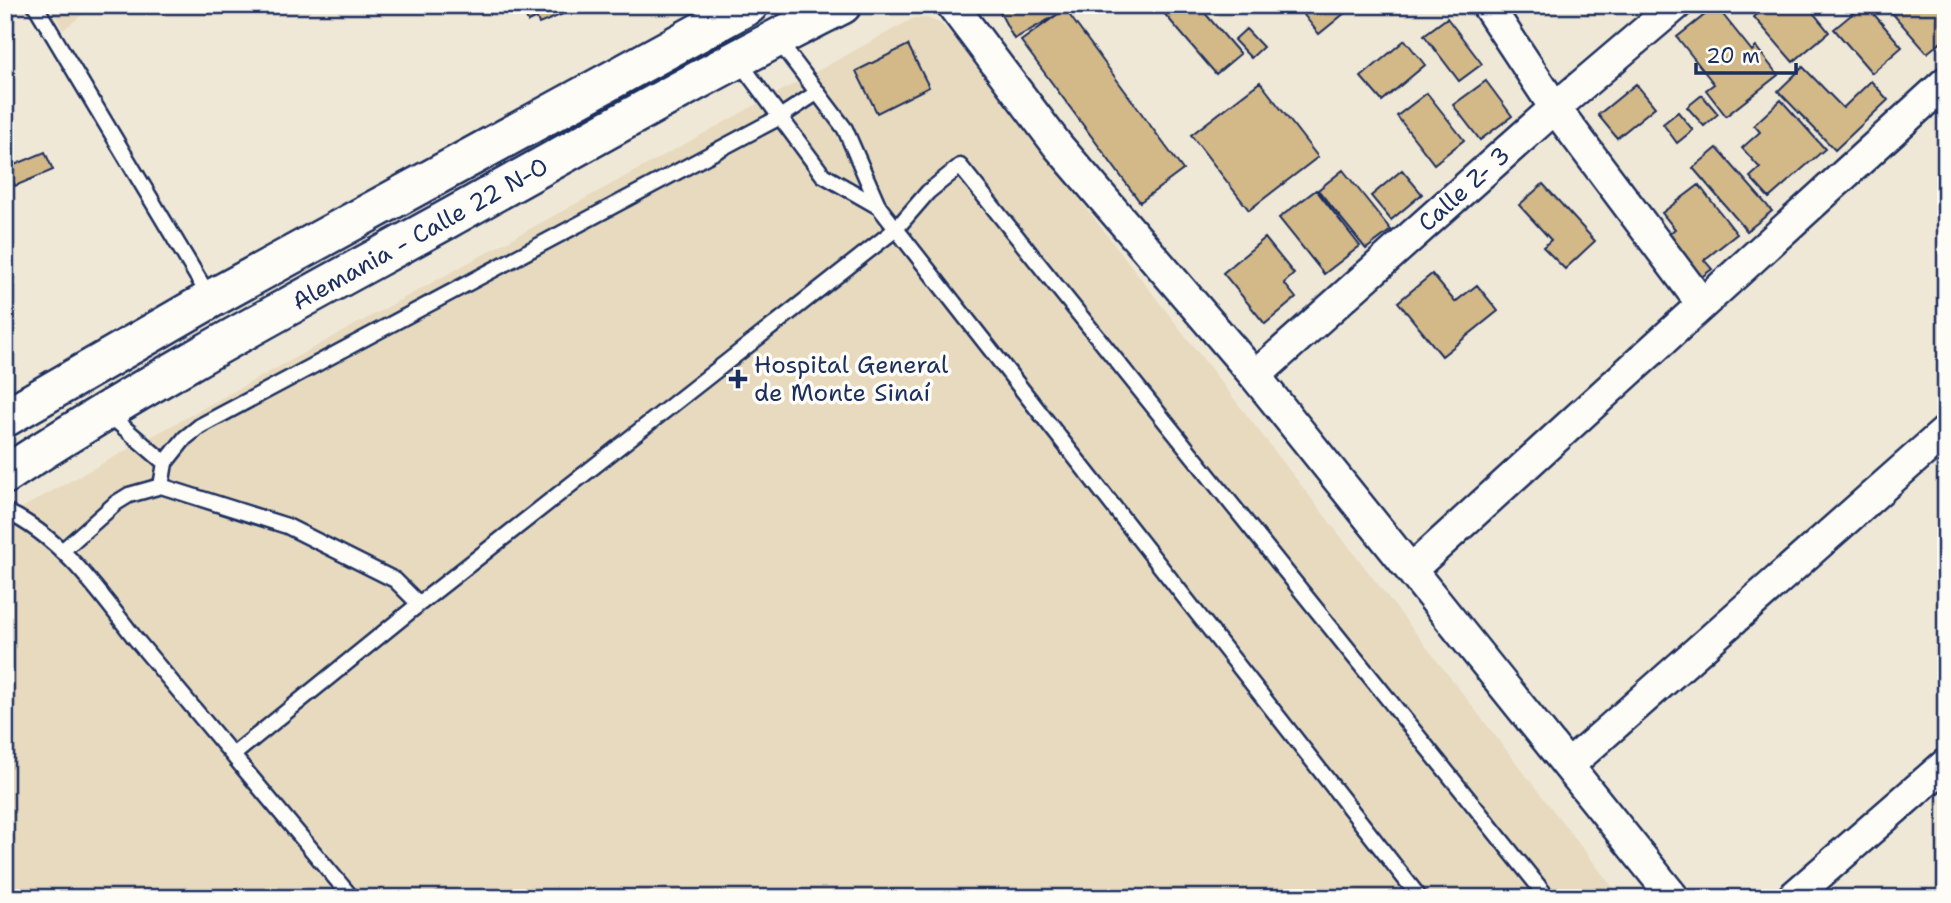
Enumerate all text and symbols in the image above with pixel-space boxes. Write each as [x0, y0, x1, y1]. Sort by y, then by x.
scale bar [1696, 32, 1795, 76]
text: 20 m [1706, 42, 1760, 70]
street label: Calle Z- 3 [1411, 139, 1517, 239]
street label: Alemania - Calle 22 N-O [286, 150, 554, 318]
place label: Hospital General de Monte Sinaí [754, 349, 949, 409]
marker: Hospital General de Monte Sinaí [728, 369, 748, 389]

